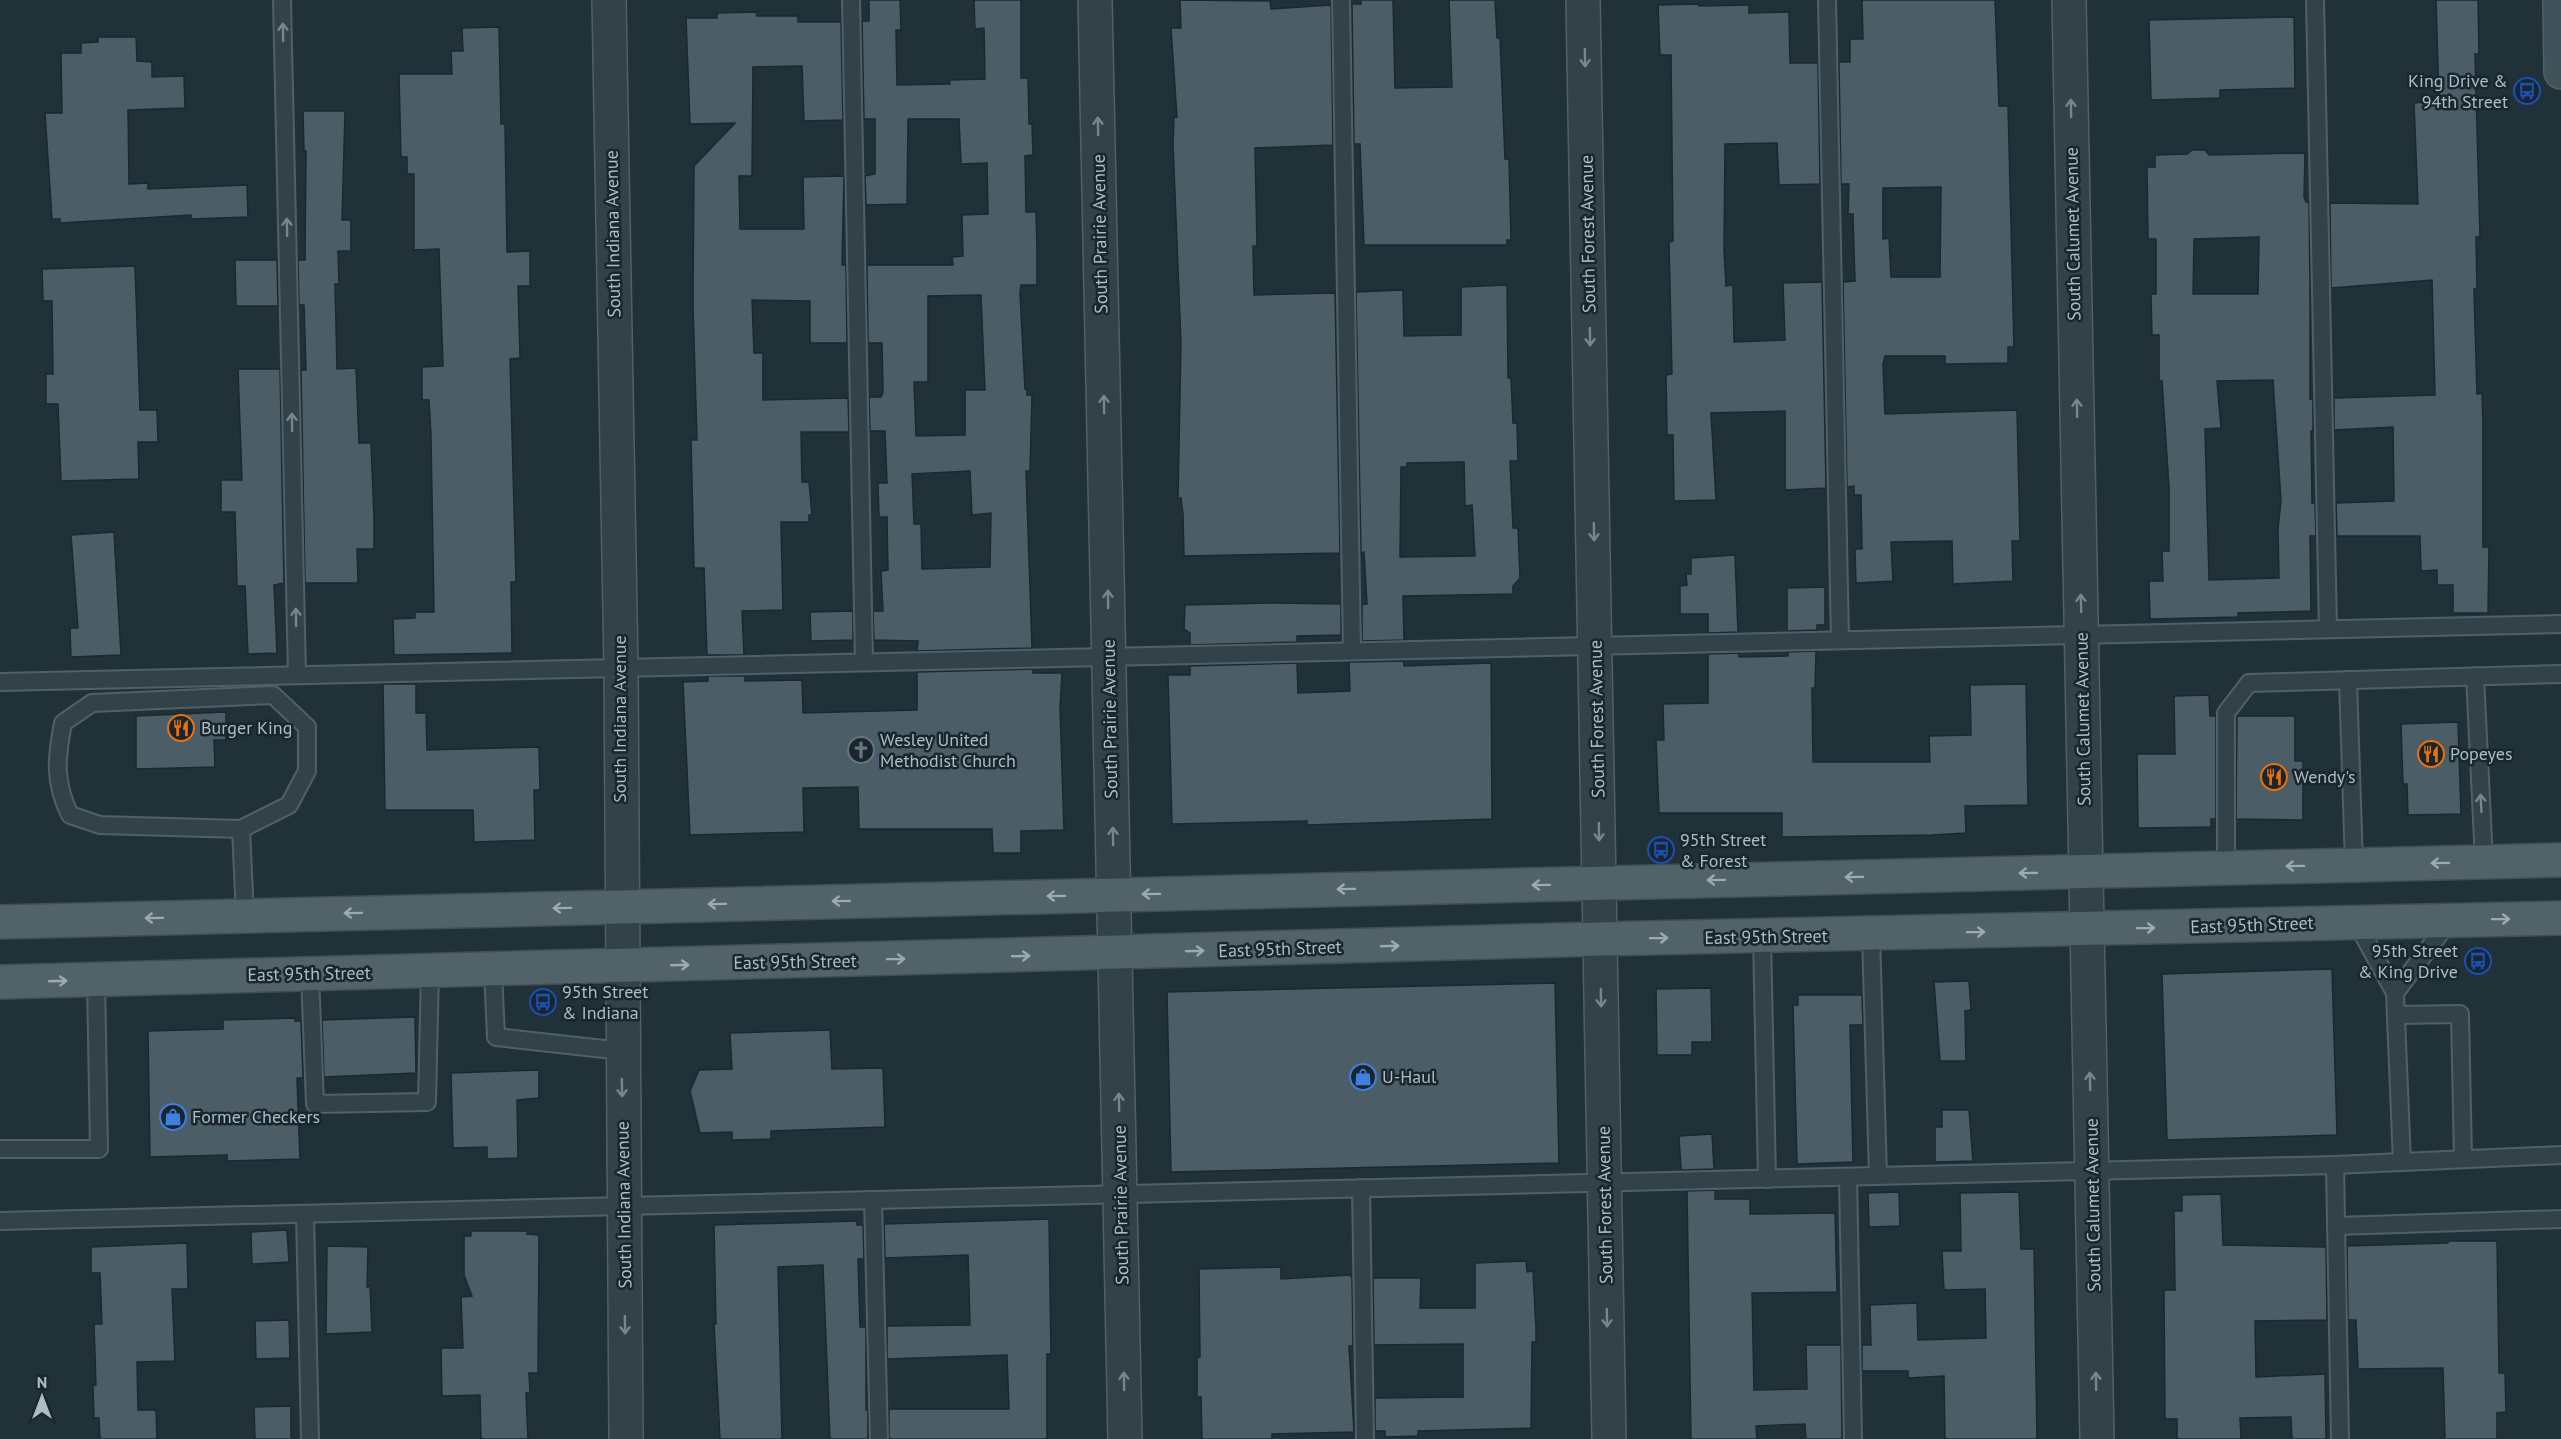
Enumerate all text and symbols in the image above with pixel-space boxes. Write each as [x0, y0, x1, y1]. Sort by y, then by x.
one-way arrow [277, 22, 289, 42]
one-way arrow [1579, 48, 1590, 68]
place label: King Drive & 94th Street [2408, 69, 2508, 113]
bus stop icon: King Drive & 94th Street [2512, 76, 2542, 106]
one-way arrow [2065, 98, 2077, 118]
one-way arrow [1092, 116, 1104, 136]
street label: South Calumet Avenue [2059, 147, 2086, 321]
street label: South Indiana Avenue [600, 150, 625, 318]
street label: South Prairie Avenue [1087, 154, 1112, 314]
street label: South Forest Avenue [1575, 155, 1600, 313]
one-way arrow [282, 217, 293, 237]
one-way arrow [1584, 327, 1596, 347]
one-way arrow [1098, 395, 1109, 415]
one-way arrow [2071, 398, 2083, 418]
one-way arrow [286, 412, 297, 432]
one-way arrow [1588, 522, 1600, 542]
one-way arrow [1102, 590, 1113, 610]
one-way arrow [2075, 593, 2087, 613]
one-way arrow [290, 607, 301, 627]
street label: South Calumet Avenue [2069, 632, 2096, 806]
street label: South Indiana Avenue [608, 635, 631, 803]
street label: South Prairie Avenue [1097, 639, 1122, 799]
street label: South Forest Avenue [1584, 640, 1609, 798]
restaurant icon: Burger King [166, 713, 196, 743]
place label: Burger King [201, 716, 292, 739]
place label: Wesley United Methodist Church [880, 728, 1016, 772]
church icon: Wesley United Methodist Church [846, 735, 876, 765]
restaurant icon: Popeyes [2416, 739, 2446, 769]
place label: Popeyes [2450, 742, 2512, 765]
restaurant icon: Wendy's [2259, 762, 2289, 792]
place label: Wendy's [2294, 765, 2356, 788]
one-way arrow [2475, 794, 2486, 814]
one-way arrow [1593, 822, 1605, 842]
one-way arrow [1107, 827, 1119, 847]
place label: 95th Street & Forest [1680, 828, 1766, 872]
bus stop icon: 95th Street & Forest [1646, 835, 1676, 865]
one-way arrow [2430, 857, 2450, 868]
one-way arrow [2286, 860, 2306, 872]
one-way arrow [2018, 867, 2038, 878]
one-way arrow [1845, 871, 1865, 883]
one-way arrow [1707, 874, 1727, 886]
one-way arrow [1531, 879, 1551, 890]
one-way arrow [1336, 884, 1356, 895]
one-way arrow [1142, 888, 1162, 900]
one-way arrow [1046, 891, 1066, 902]
one-way arrow [832, 896, 852, 907]
one-way arrow [708, 899, 728, 910]
one-way arrow [553, 903, 573, 914]
one-way arrow [344, 908, 364, 919]
street label: East 95th Street [2190, 911, 2314, 938]
one-way arrow [144, 913, 164, 924]
one-way arrow [2491, 914, 2511, 925]
one-way arrow [2136, 922, 2156, 934]
street label: East 95th Street [1704, 924, 1828, 949]
one-way arrow [1966, 926, 1986, 937]
one-way arrow [1648, 932, 1668, 944]
street label: East 95th Street [1218, 935, 1342, 962]
place label: 95th Street & King Drive [2358, 939, 2458, 983]
one-way arrow [1380, 940, 1400, 951]
one-way arrow [1185, 946, 1205, 957]
bus stop icon: 95th Street & King Drive [2463, 946, 2493, 976]
street label: East 95th Street [733, 949, 857, 974]
one-way arrow [1011, 950, 1031, 962]
one-way arrow [885, 953, 905, 965]
one-way arrow [669, 959, 689, 970]
street label: East 95th Street [247, 961, 371, 986]
one-way arrow [48, 975, 68, 986]
place label: 95th Street & Indiana [562, 980, 648, 1024]
bus stop icon: 95th Street & Indiana [528, 987, 558, 1017]
one-way arrow [1596, 987, 1607, 1007]
shop icon: U-Haul [1348, 1062, 1378, 1092]
place label: U-Haul [1382, 1065, 1437, 1088]
one-way arrow [2084, 1071, 2096, 1091]
one-way arrow [616, 1078, 628, 1098]
one-way arrow [1113, 1092, 1124, 1112]
shop icon: Former Checkers [158, 1102, 188, 1132]
place label: Former Checkers [192, 1105, 320, 1128]
street label: South Calumet Avenue [2079, 1118, 2106, 1292]
street label: South Indiana Avenue [611, 1121, 636, 1289]
street label: South Prairie Avenue [1108, 1125, 1133, 1285]
street label: South Forest Avenue [1592, 1126, 1617, 1284]
one-way arrow [1601, 1308, 1613, 1328]
one-way arrow [619, 1314, 631, 1334]
north arrow [12, 1367, 72, 1427]
one-way arrow [1118, 1371, 1130, 1391]
one-way arrow [2090, 1371, 2102, 1391]
text: N [37, 1372, 47, 1392]

